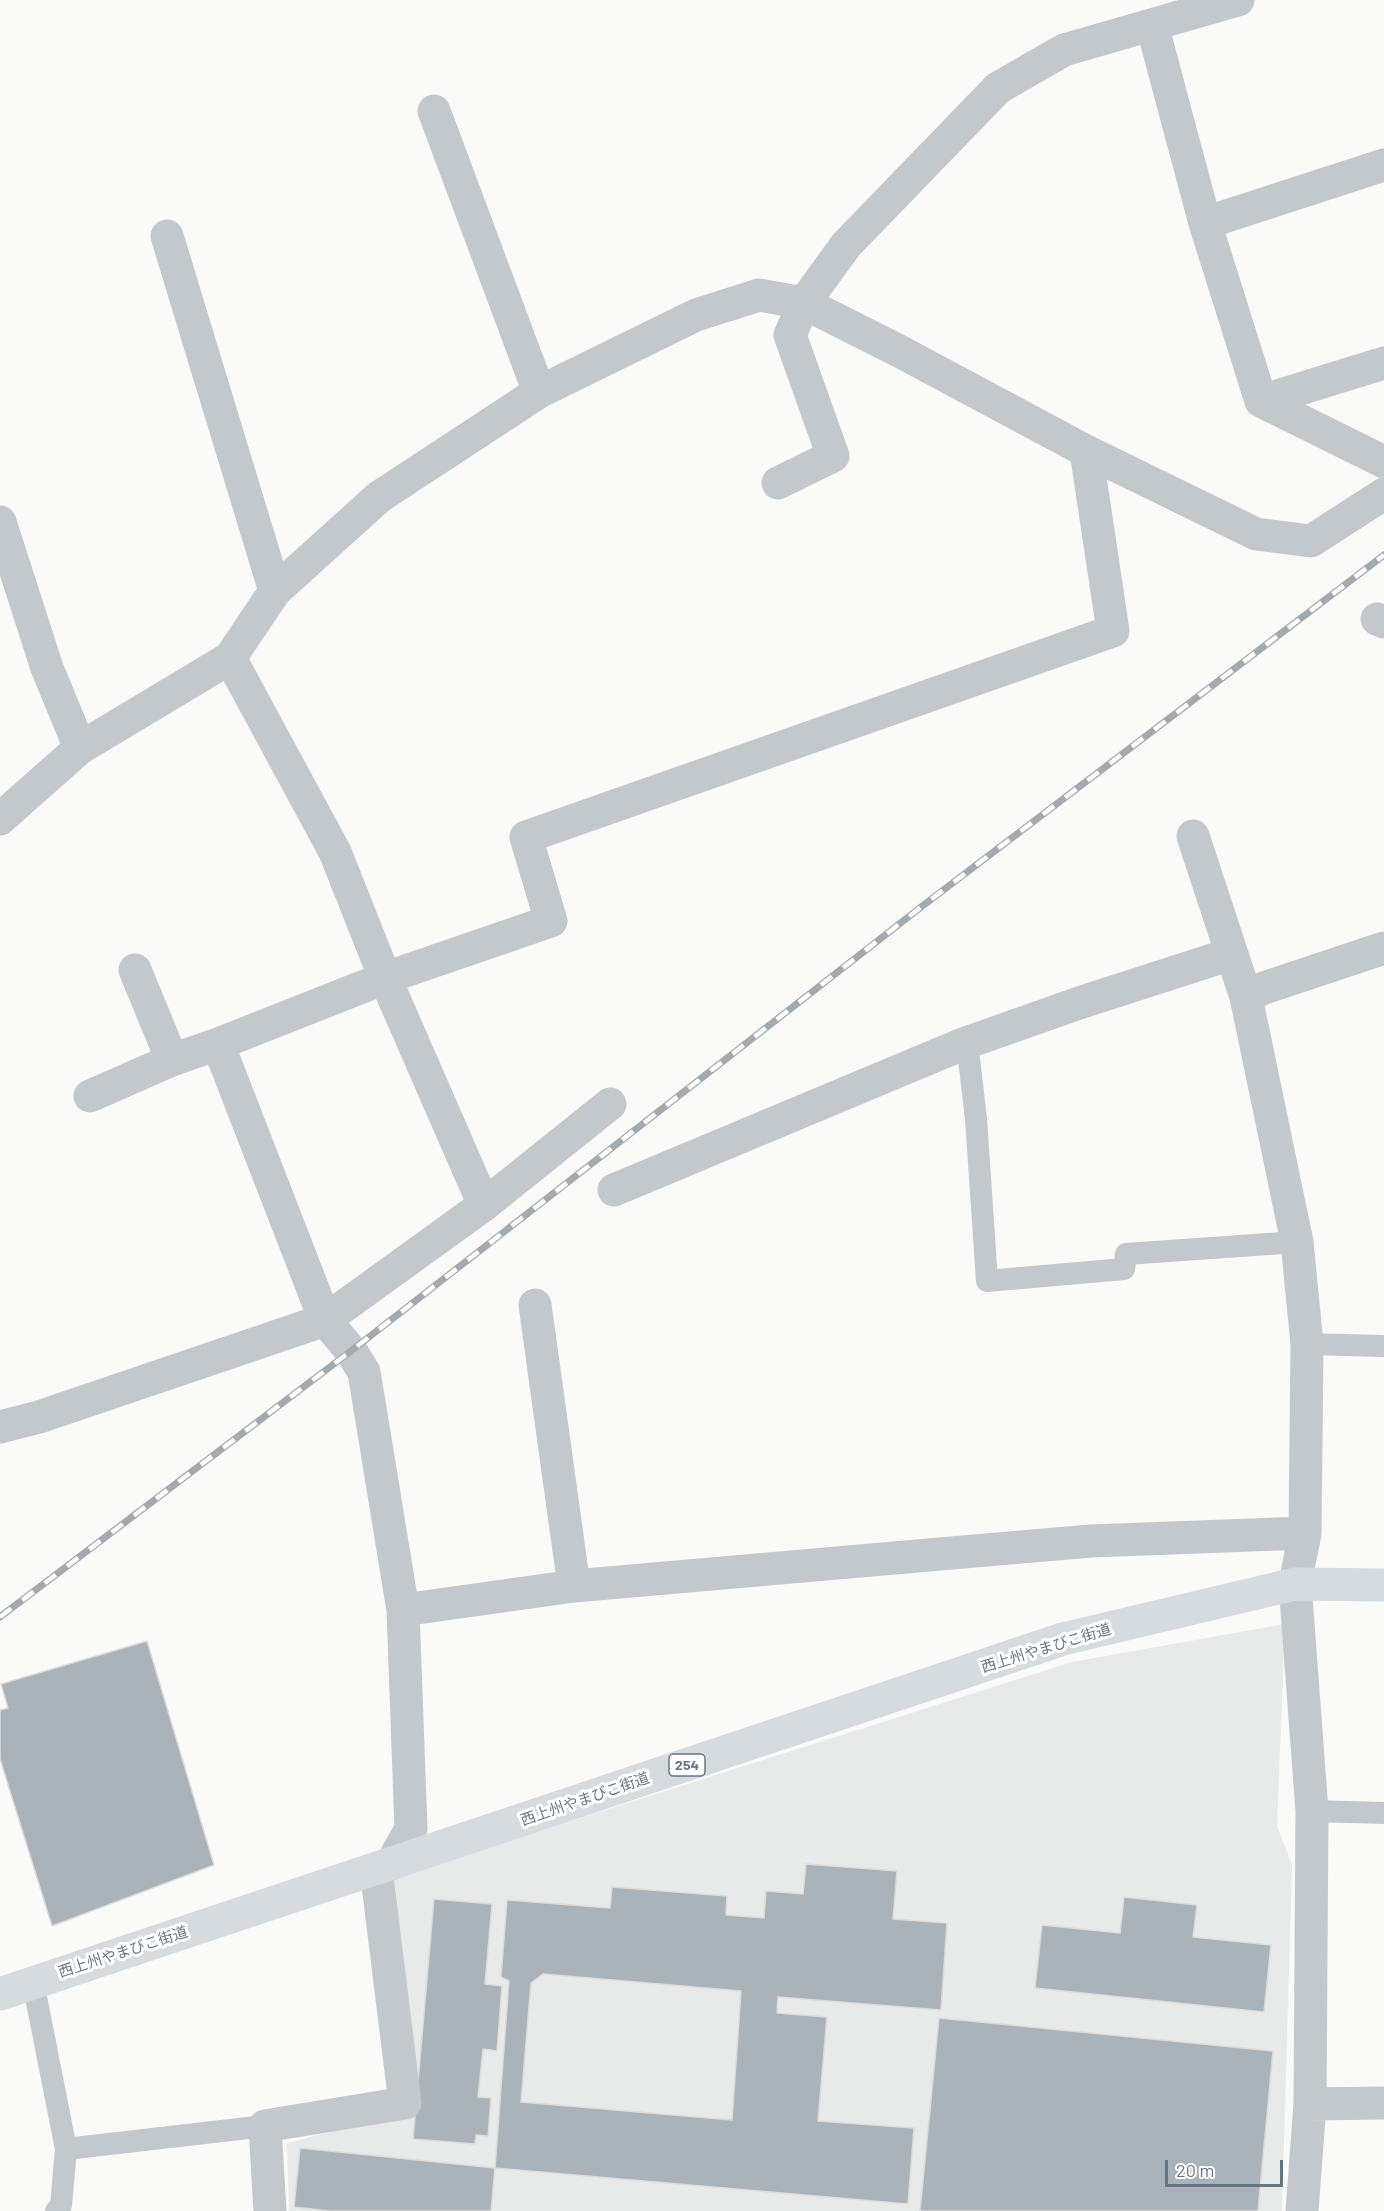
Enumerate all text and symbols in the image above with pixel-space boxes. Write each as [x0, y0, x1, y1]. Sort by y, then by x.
street label: 西上州やまびこ街道 [979, 1620, 1113, 1676]
road number: 254 [669, 1754, 705, 1776]
street label: 西上州やまびこ街道 [518, 1769, 652, 1829]
street label: 西上州やまびこ街道 [56, 1923, 190, 1981]
scale bar [1168, 2148, 1286, 2186]
text: 20 m [1176, 2159, 1214, 2181]

